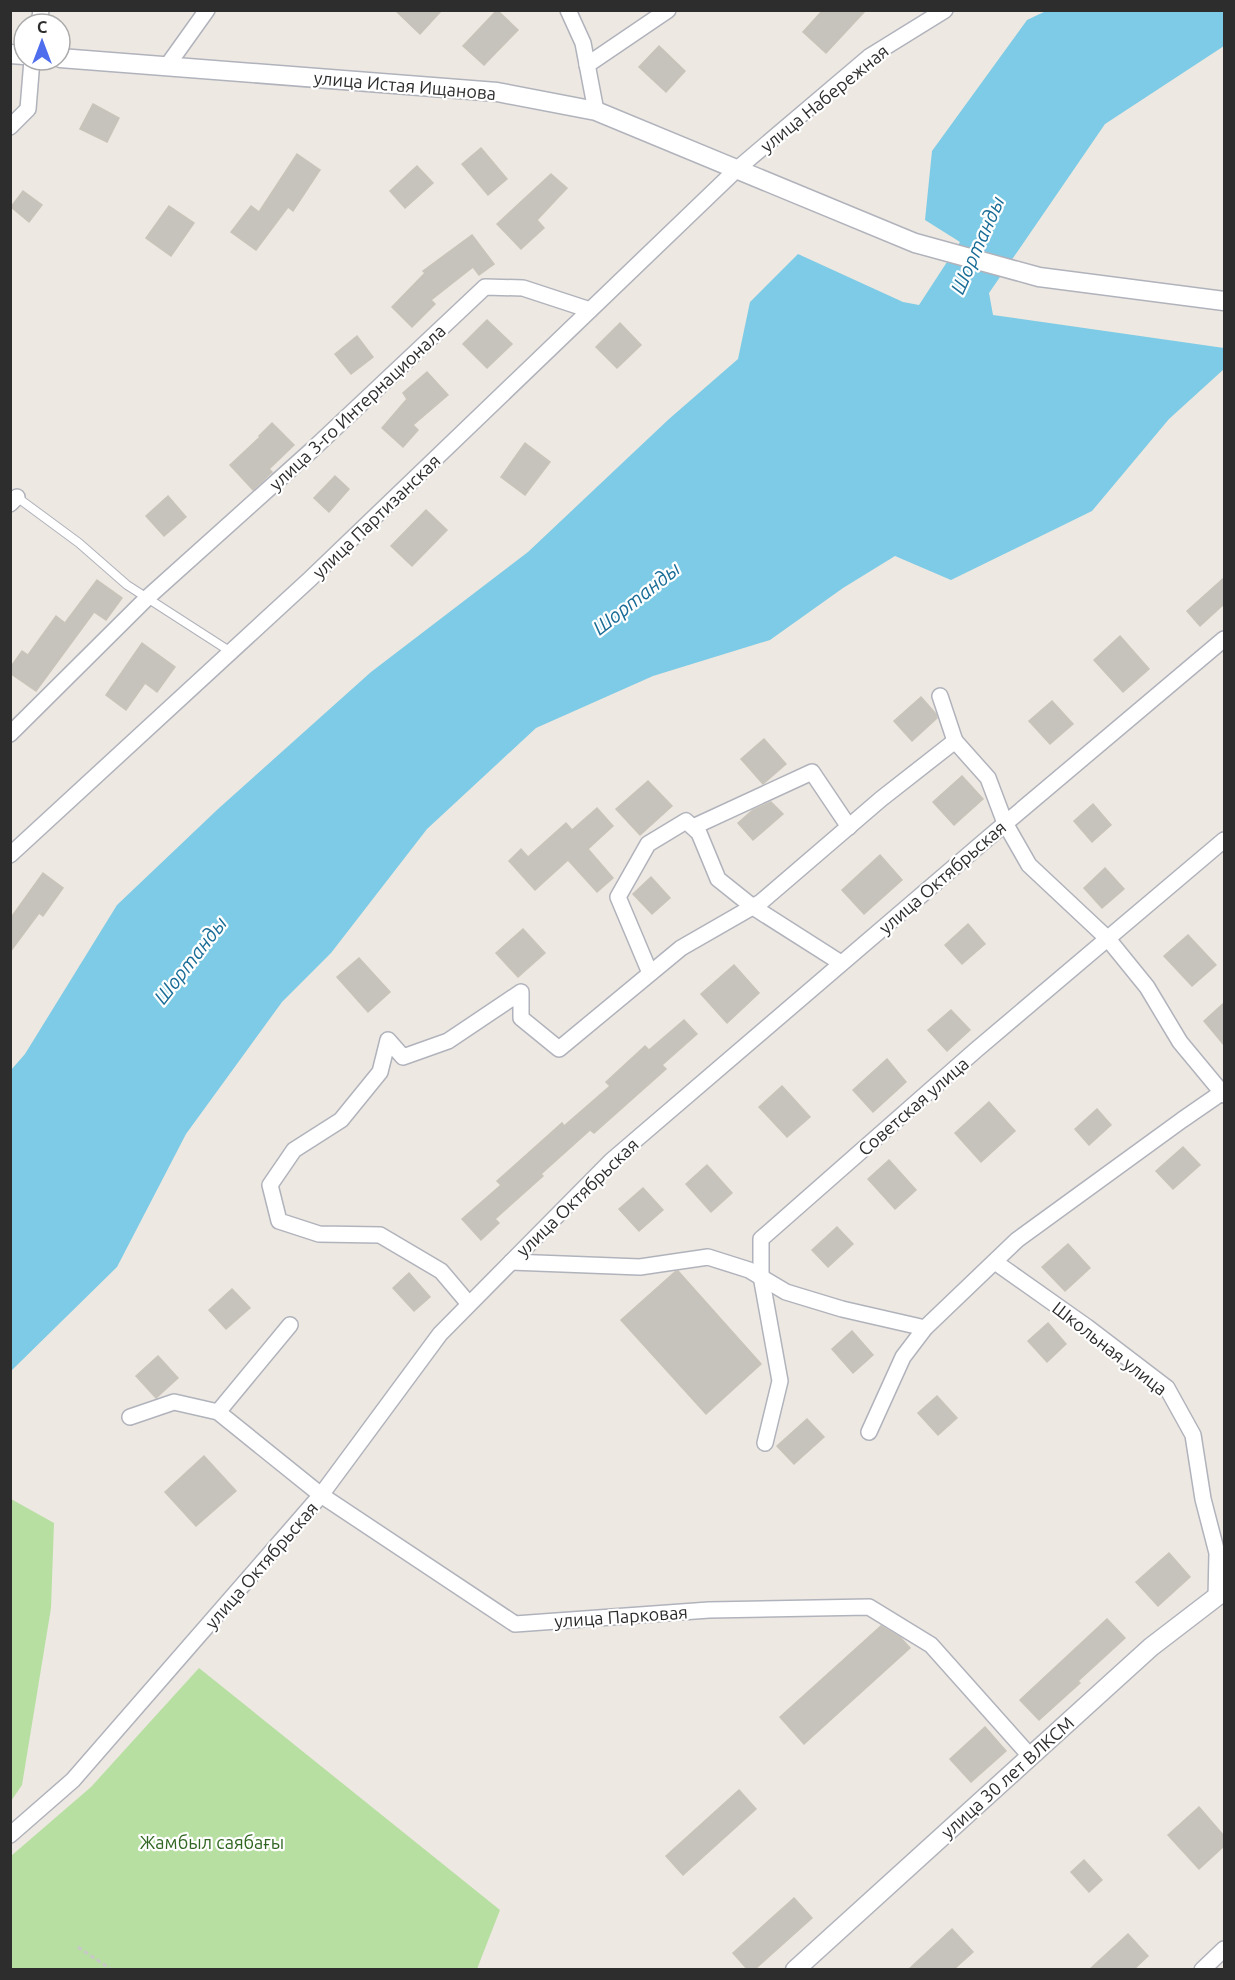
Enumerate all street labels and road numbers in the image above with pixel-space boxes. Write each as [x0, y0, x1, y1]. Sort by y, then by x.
street label: улица Набережная [756, 40, 892, 156]
street label: улица Истая Ищанова [313, 67, 497, 103]
street label: улица 3-го Интернационала [265, 320, 449, 494]
street label: улица Партизанская [308, 450, 444, 582]
street label: улица Октябрьская [875, 817, 1009, 937]
street label: Советская улица [854, 1053, 972, 1159]
street label: улица Октябрьская [512, 1134, 642, 1260]
street label: Школьная улица [1049, 1297, 1171, 1399]
street label: улица Октябрьская [201, 1498, 321, 1632]
street label: улица Парковая [554, 1601, 688, 1631]
street label: улица 30 лет ВЛКСМ [937, 1712, 1077, 1842]

